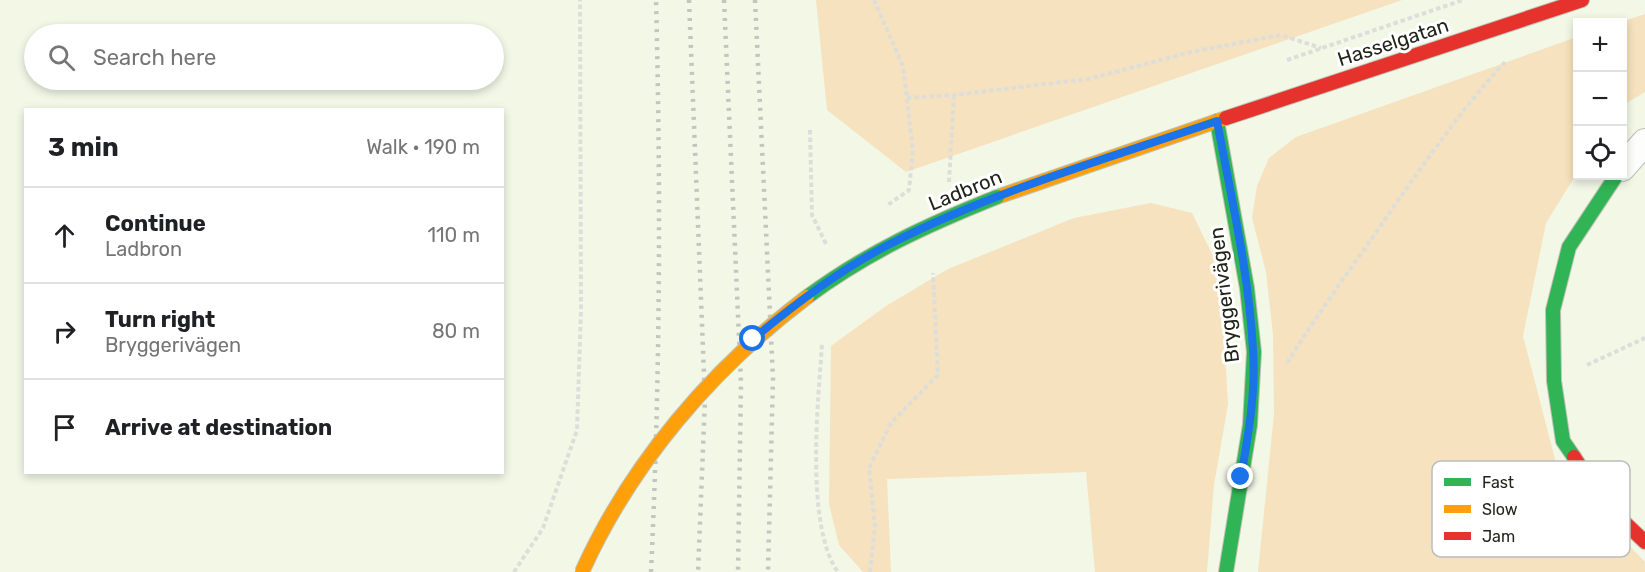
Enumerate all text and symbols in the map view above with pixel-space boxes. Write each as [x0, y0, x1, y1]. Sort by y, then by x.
street label: Hasselgatan [1334, 13, 1452, 71]
map controls [1573, 18, 1627, 180]
button: + [1573, 18, 1627, 72]
search box [24, 24, 504, 90]
icon: search [45, 41, 78, 74]
text: Search here [93, 44, 216, 71]
button: − [1573, 72, 1627, 126]
button: locate [1573, 126, 1627, 180]
text: 3 min [48, 132, 119, 163]
text: Walk · 190 m [366, 135, 480, 159]
street label: Ladbron [925, 164, 1005, 216]
text: Continue [105, 210, 206, 237]
icon: ahead [48, 219, 81, 252]
text: 110 m [428, 223, 480, 247]
street label: Bryggerivägen [1204, 226, 1244, 364]
text: Ladbron [105, 237, 182, 261]
text: Turn right [105, 306, 215, 333]
icon: right [48, 315, 81, 348]
text: 80 m [432, 319, 480, 343]
route start [739, 325, 765, 351]
text: Bryggerivägen [105, 333, 241, 357]
icon: arrive [48, 411, 81, 444]
text: Arrive at destination [105, 414, 332, 441]
legend [1432, 461, 1630, 557]
route end [1227, 463, 1253, 489]
text: Fast [1482, 473, 1514, 492]
text: Slow [1482, 500, 1518, 519]
text: Jam [1482, 527, 1515, 546]

